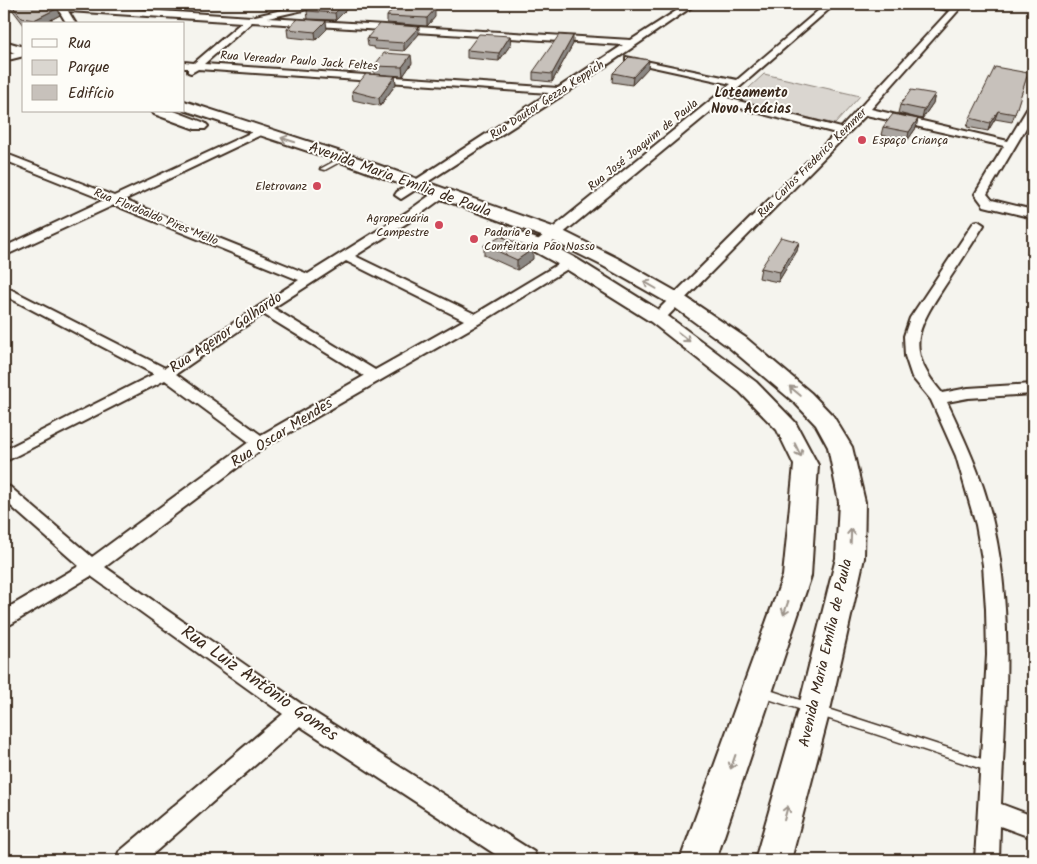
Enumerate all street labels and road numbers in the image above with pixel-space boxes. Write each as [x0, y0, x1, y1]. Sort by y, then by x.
street label: Rua Vereador Paulo Jack Feltes [219, 46, 379, 76]
street label: Rua Doutor Gezza Keppich [486, 56, 608, 144]
street label: Rua José Joaquim de Paula [584, 94, 703, 196]
street label: Rua Carlos Frederico Kemmer [753, 103, 872, 222]
street label: Avenida Maria Emília de Paula [305, 136, 495, 224]
street label: Rua Flordoaldo Pires Mello [91, 183, 221, 251]
street label: Rua Agenor Galhardo [165, 286, 288, 380]
street label: Rua Oscar Mendes [226, 392, 338, 474]
street label: Avenida Maria Emília de Paula [793, 556, 859, 750]
street label: Rua Luiz Antônio Gomes [174, 619, 344, 750]

